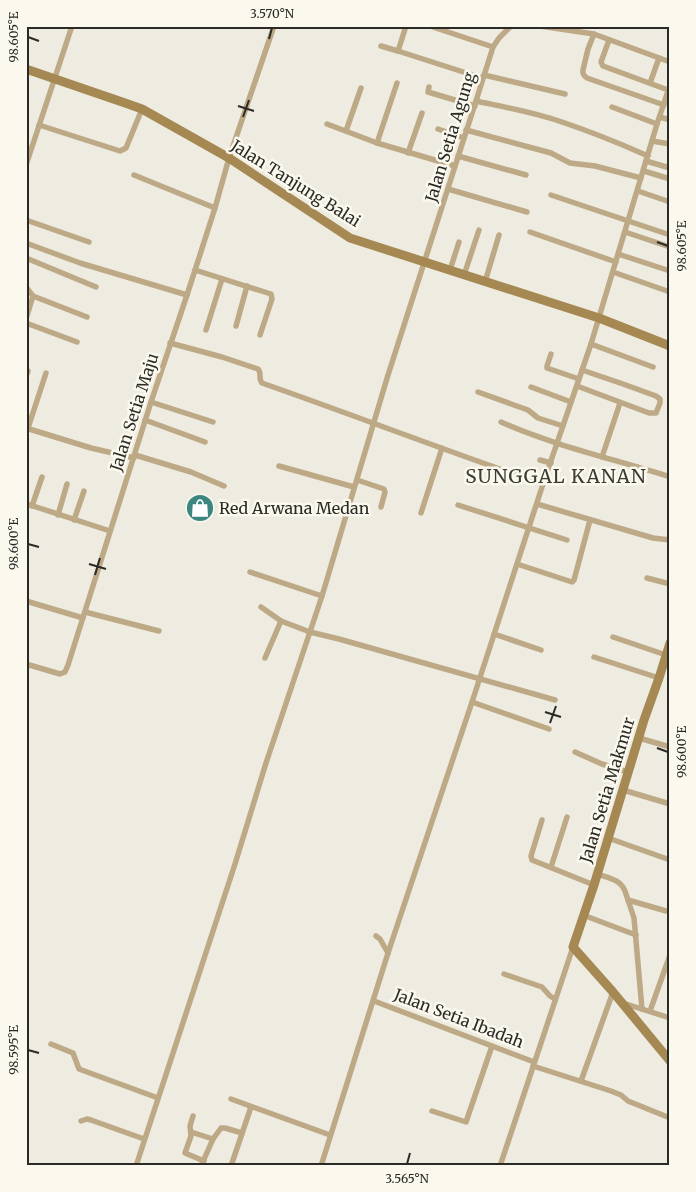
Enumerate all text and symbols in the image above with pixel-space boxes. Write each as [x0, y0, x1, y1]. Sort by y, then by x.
text: 3.570°N [250, 6, 295, 21]
text: 98.605°E [6, 11, 21, 62]
street label: Jalan Setia Agung [420, 69, 479, 205]
street label: Jalan Tanjung Balai [227, 135, 364, 231]
text: 98.605°E [674, 220, 689, 271]
street label: Jalan Setia Maju [105, 350, 163, 475]
district label: SUNGGAL KANAN [465, 464, 647, 488]
shop icon: Red Arwana Medan [185, 493, 215, 523]
place label: Red Arwana Medan [219, 498, 370, 518]
text: 98.600°E [6, 518, 21, 570]
street label: Jalan Setia Makmur [575, 715, 639, 866]
text: 98.600°E [674, 726, 689, 778]
street label: Jalan Setia Ibadah [390, 984, 527, 1052]
text: 98.595°E [6, 1025, 21, 1075]
text: 3.565°N [385, 1171, 430, 1186]

